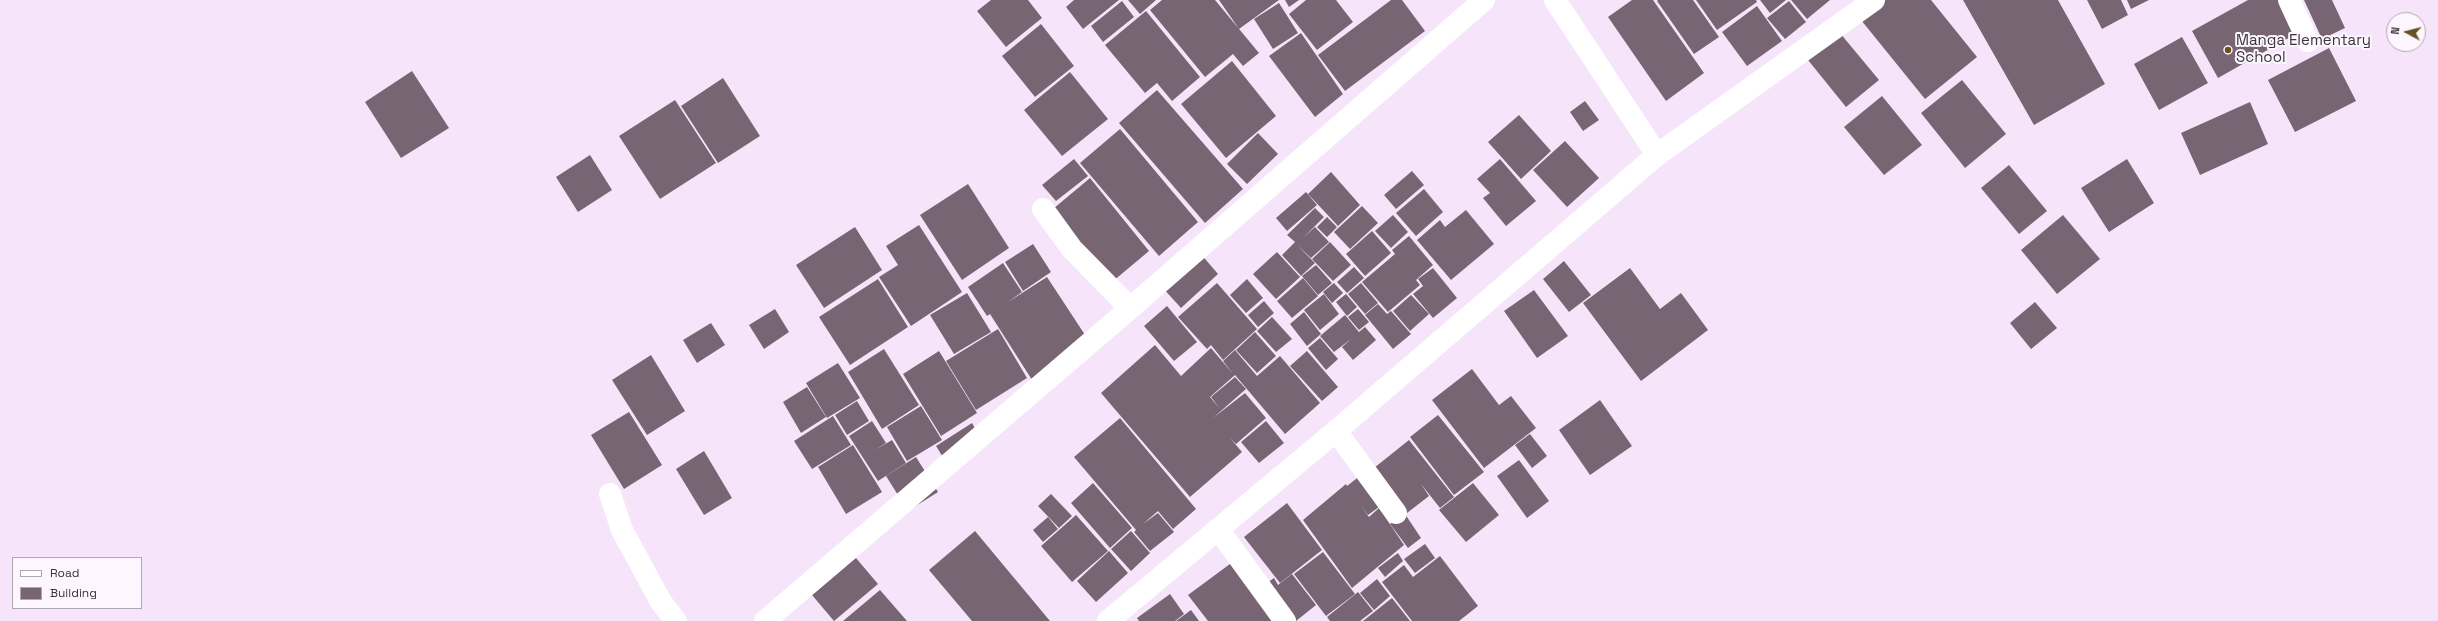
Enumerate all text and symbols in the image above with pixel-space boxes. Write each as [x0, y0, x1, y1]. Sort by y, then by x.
north arrow [2386, 12, 2426, 52]
text: N [2388, 26, 2402, 35]
place label: Manga Elementary School [2236, 32, 2371, 67]
marker: Manga Elementary School [2223, 45, 2233, 55]
legend [12, 557, 142, 609]
text: Road [50, 565, 79, 581]
text: Building [50, 585, 97, 601]

